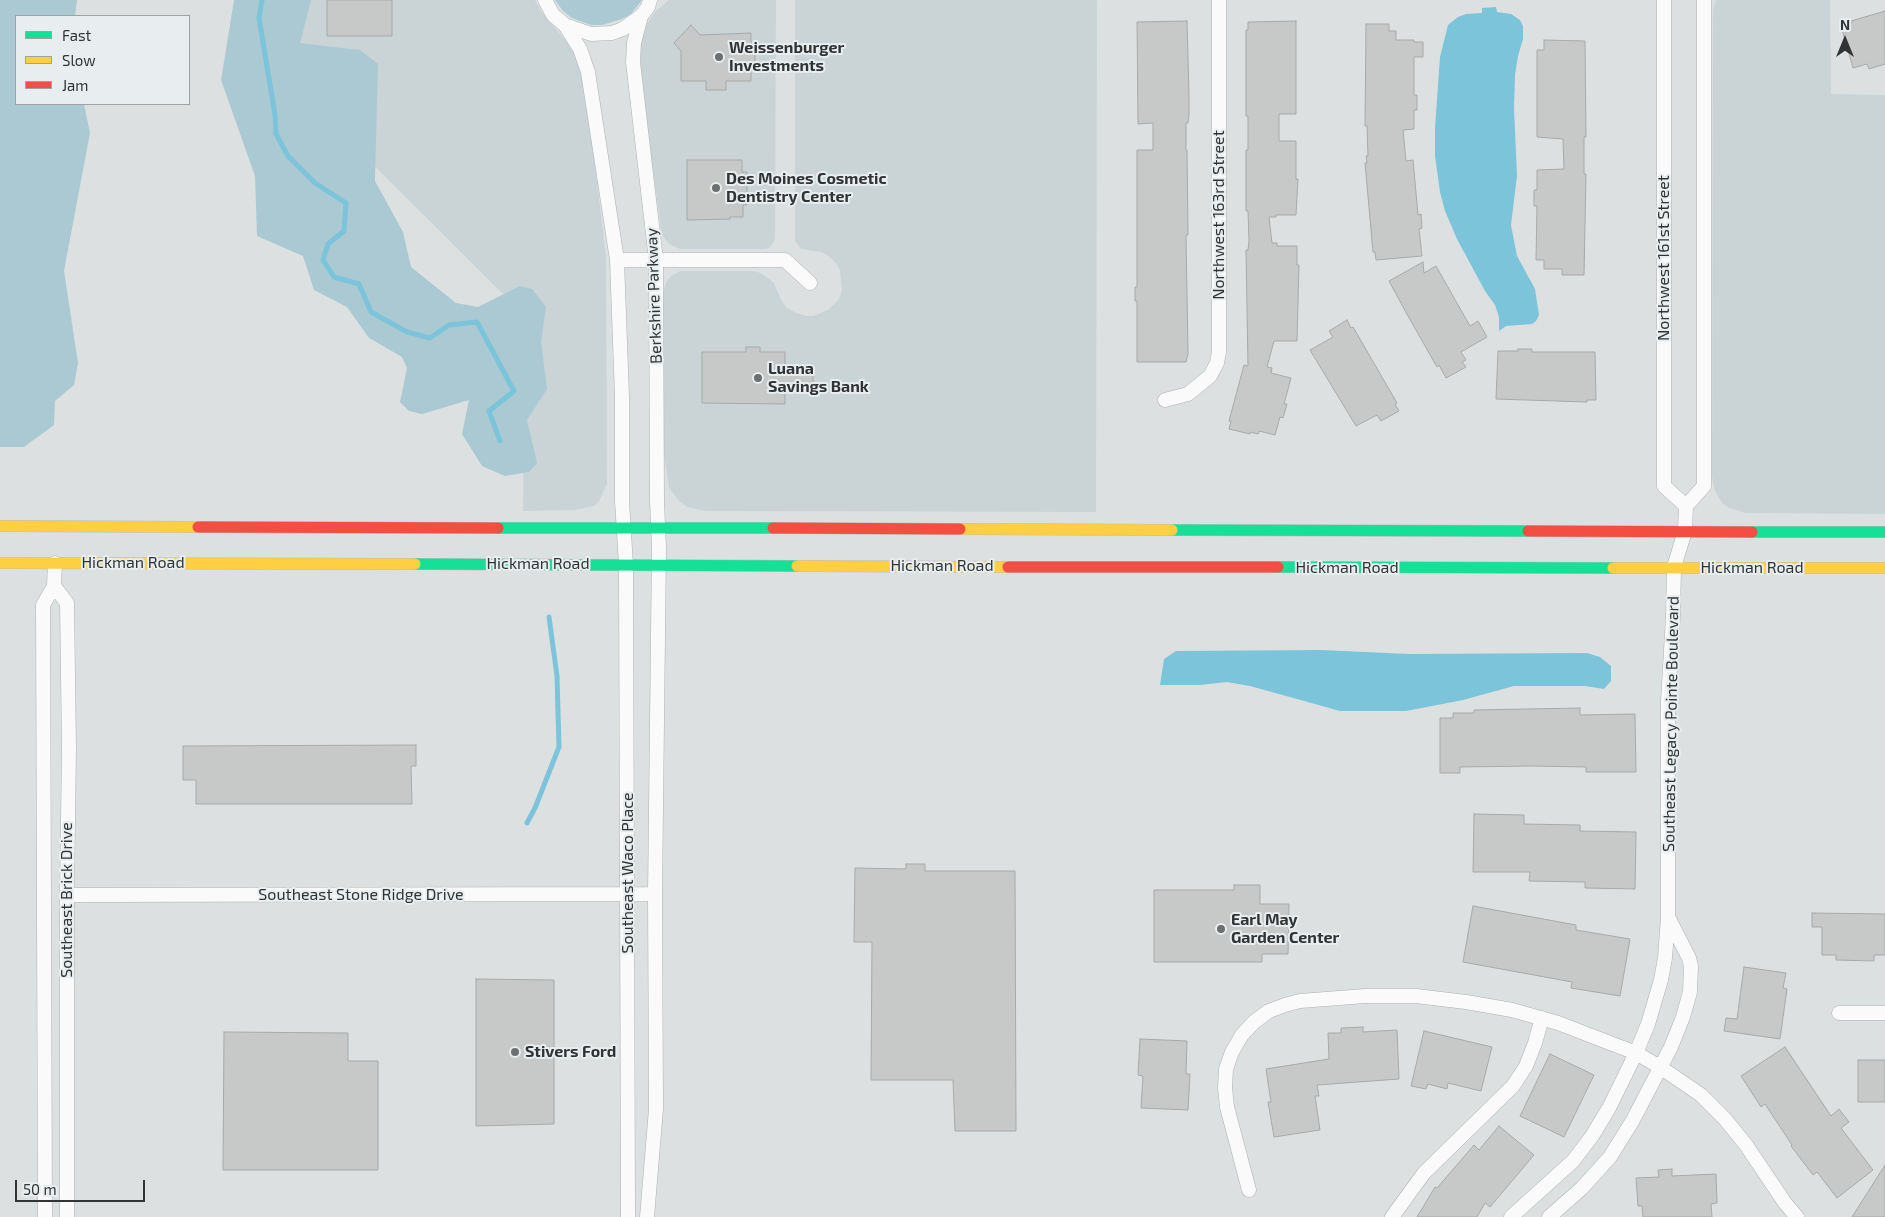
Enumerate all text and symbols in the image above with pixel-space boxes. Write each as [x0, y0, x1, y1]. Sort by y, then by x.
legend [15, 15, 190, 105]
north arrow [1820, 15, 1870, 65]
text: N [1840, 16, 1850, 33]
text: Fast [62, 26, 91, 44]
place label: Weissenburger Investments [729, 38, 844, 76]
text: Slow [62, 51, 96, 69]
marker: Weissenburger Investments [713, 51, 725, 63]
text: Jam [62, 76, 88, 94]
street label: Northwest 163rd Street [1209, 130, 1229, 300]
place label: Des Moines Cosmetic Dentistry Center [726, 169, 887, 207]
street label: Northwest 161st Street [1654, 175, 1674, 341]
marker: Des Moines Cosmetic Dentistry Center [710, 182, 722, 194]
street label: Berkshire Parkway [642, 228, 666, 364]
place label: Luana Savings Bank [768, 359, 869, 397]
marker: Luana Savings Bank [752, 372, 764, 384]
street label: Hickman Road [81, 553, 185, 573]
street label: Hickman Road [486, 554, 590, 574]
street label: Hickman Road [890, 556, 994, 576]
street label: Hickman Road [1295, 558, 1399, 578]
street label: Hickman Road [1700, 558, 1804, 578]
street label: Southeast Legacy Pointe Boulevard [1659, 596, 1683, 852]
street label: Southeast Waco Place [618, 792, 638, 954]
street label: Southeast Brick Drive [57, 822, 77, 978]
street label: Southeast Stone Ridge Drive [258, 885, 464, 905]
place label: Earl May Garden Center [1231, 910, 1339, 948]
marker: Earl May Garden Center [1215, 923, 1227, 935]
place label: Stivers Ford [525, 1042, 616, 1062]
marker: Stivers Ford [509, 1046, 521, 1058]
scale bar [18, 1170, 148, 1202]
text: 50 m [23, 1180, 57, 1198]

